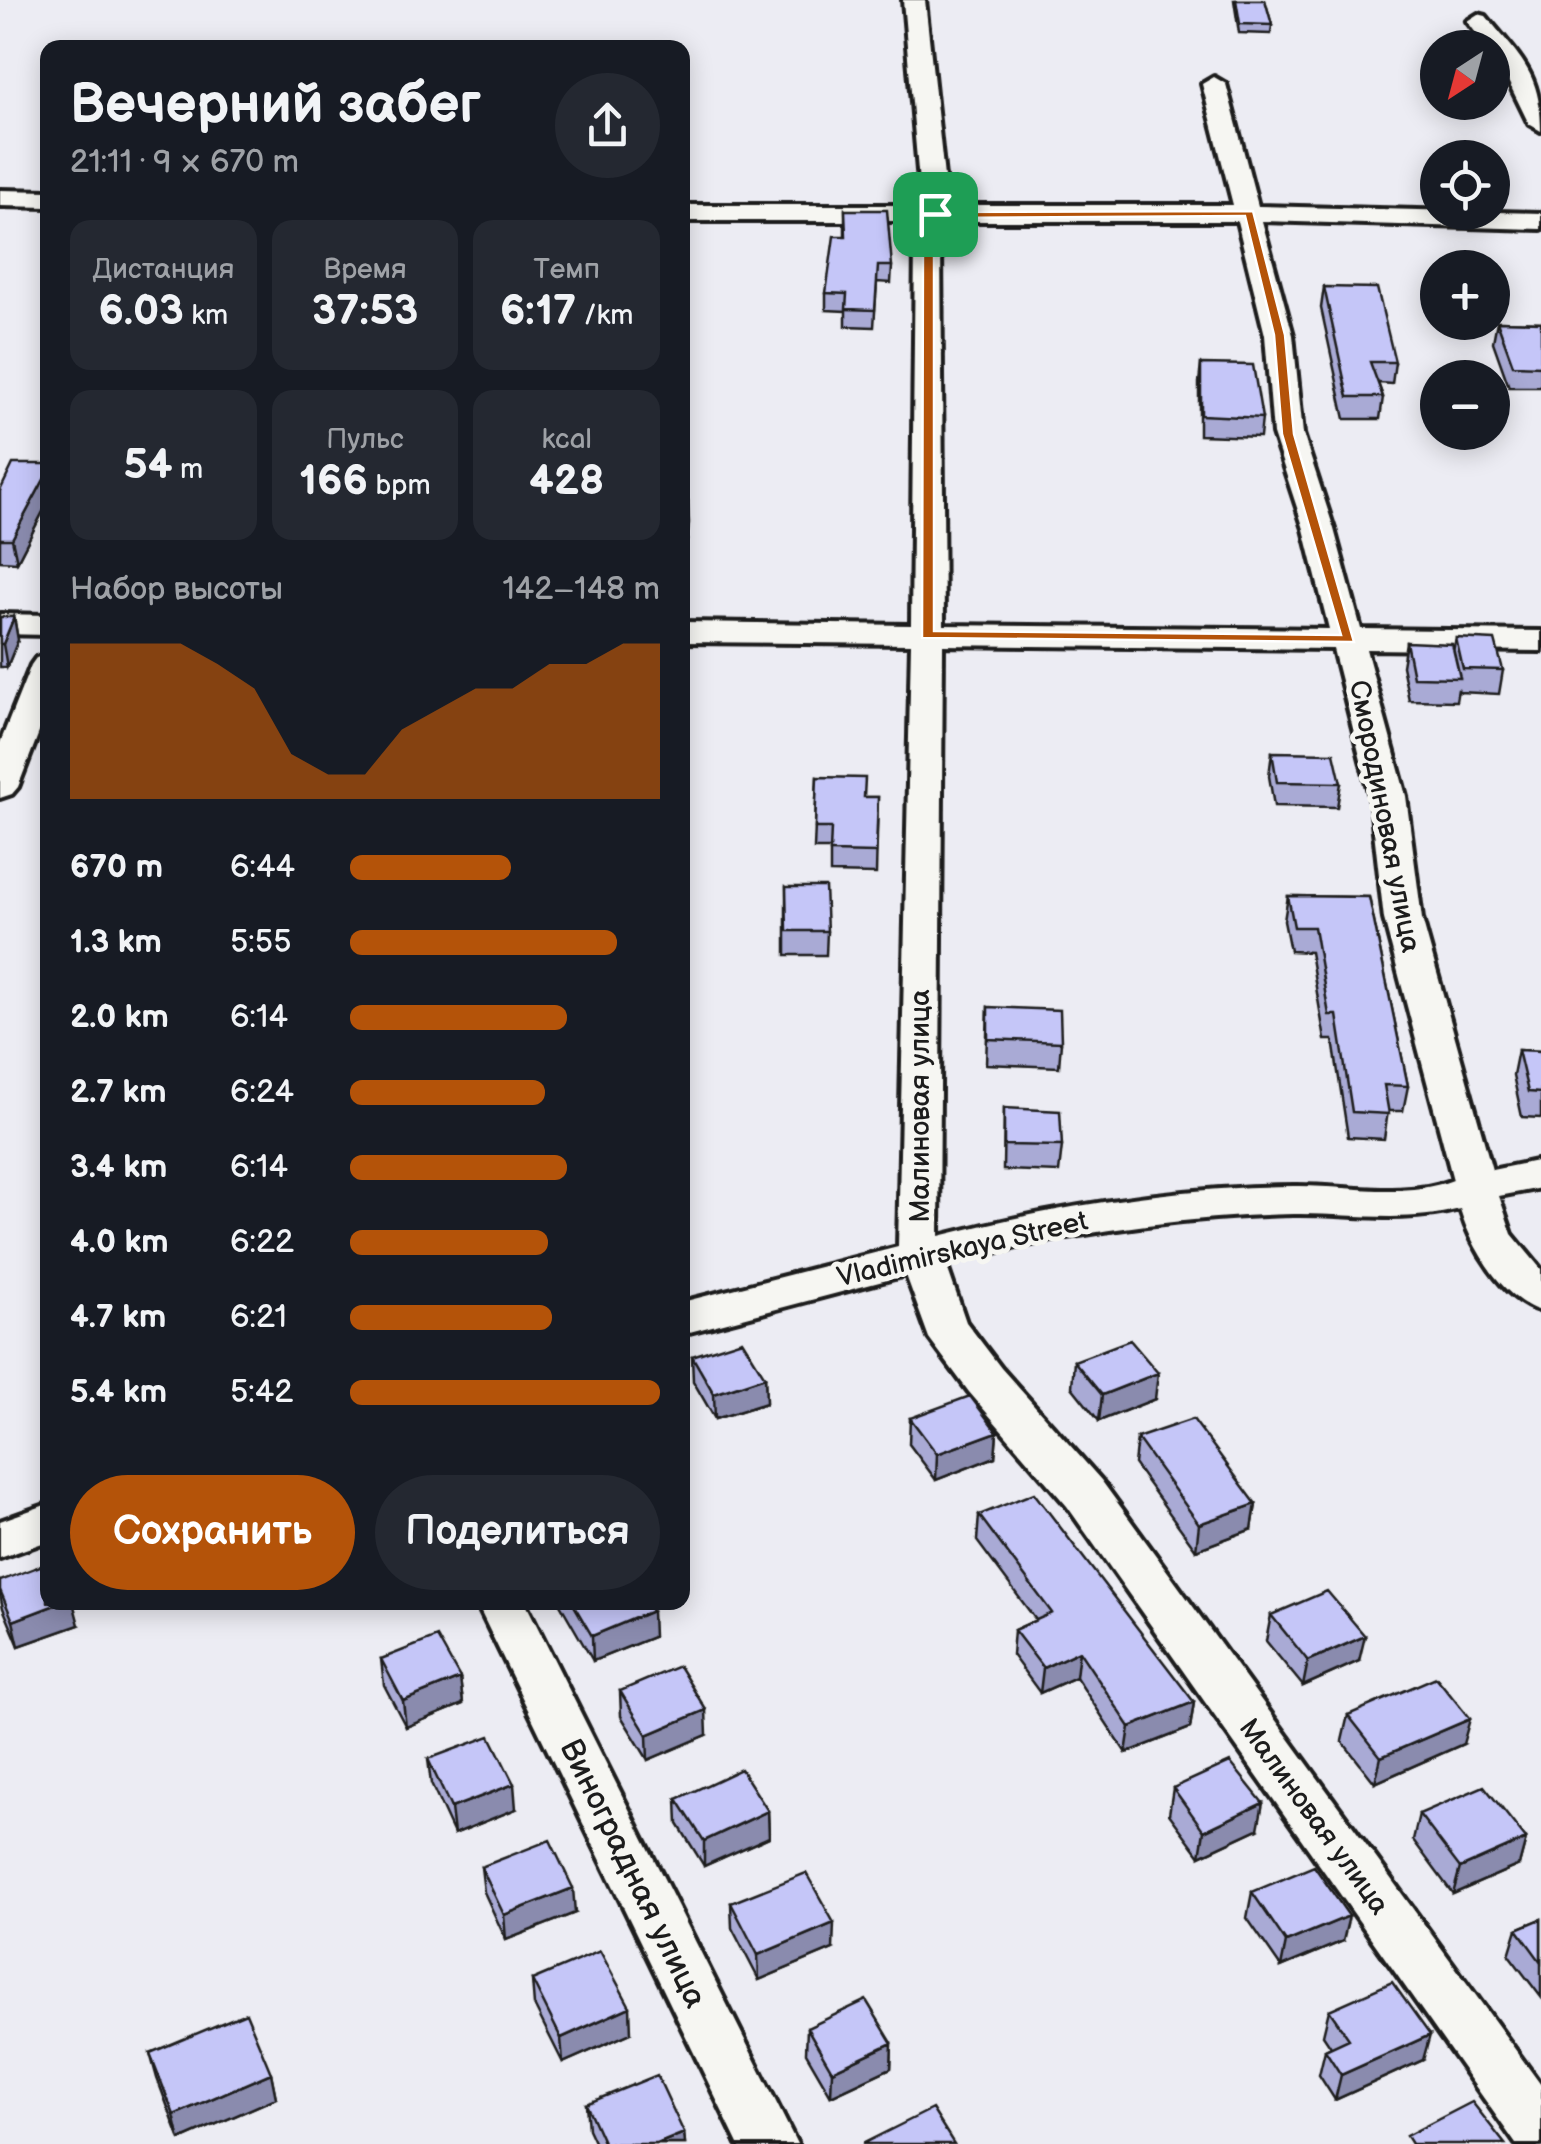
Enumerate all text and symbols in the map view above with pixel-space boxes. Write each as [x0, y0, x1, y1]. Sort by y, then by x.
north arrow [1420, 30, 1510, 120]
map controls [1420, 30, 1510, 450]
text: Вечерний забег [70, 72, 481, 139]
button: share [555, 73, 660, 178]
button: locate [1420, 140, 1510, 230]
text: 21:11 · 9 × 670 m [70, 143, 299, 182]
pin [893, 172, 978, 257]
icon: arrive [908, 187, 963, 242]
button: + [1420, 250, 1510, 340]
text: Дистанция [92, 253, 234, 286]
text: Время [323, 253, 407, 286]
text: Темп [533, 253, 600, 286]
text: 6.03 [98, 286, 184, 337]
text: 37:53 [312, 286, 418, 337]
text: 6:17 [500, 286, 576, 337]
text: km [184, 299, 228, 332]
text: /km [576, 299, 633, 332]
button: − [1420, 360, 1510, 450]
text: Пульс [326, 423, 404, 456]
text: kcal [542, 423, 592, 456]
text: 54 [123, 440, 172, 491]
text: m [172, 453, 203, 486]
text: 166 [299, 456, 368, 507]
text: 428 [529, 456, 604, 507]
text: bpm [368, 469, 431, 502]
text: Набор высоты [70, 570, 283, 609]
text: 142–148 m [502, 570, 660, 609]
street label: Смородиновая улица [1342, 677, 1427, 956]
text: 670 m [70, 848, 163, 887]
text: 6:44 [230, 848, 295, 887]
text: 1.3 km [70, 923, 162, 962]
text: 5:55 [230, 923, 291, 962]
street label: Малиновая улица [904, 989, 937, 1223]
text: 2.0 km [70, 998, 169, 1037]
text: 6:14 [230, 998, 288, 1037]
text: 2.7 km [70, 1073, 167, 1112]
text: 6:24 [230, 1073, 294, 1112]
text: 3.4 km [70, 1148, 167, 1187]
text: 6:14 [230, 1148, 288, 1187]
street label: Vladimirskaya Street [834, 1204, 1091, 1294]
text: 4.0 km [70, 1223, 169, 1262]
text: 6:22 [230, 1223, 294, 1262]
text: 4.7 km [70, 1298, 166, 1337]
text: 6:21 [230, 1298, 287, 1337]
text: 5.4 km [70, 1373, 167, 1412]
text: 5:42 [230, 1373, 293, 1412]
button: Сохранить [70, 1475, 355, 1590]
button: Поделиться [375, 1475, 660, 1590]
street label: Малиновая улица [1232, 1713, 1396, 1921]
street label: Виноградная улица [551, 1733, 715, 2014]

